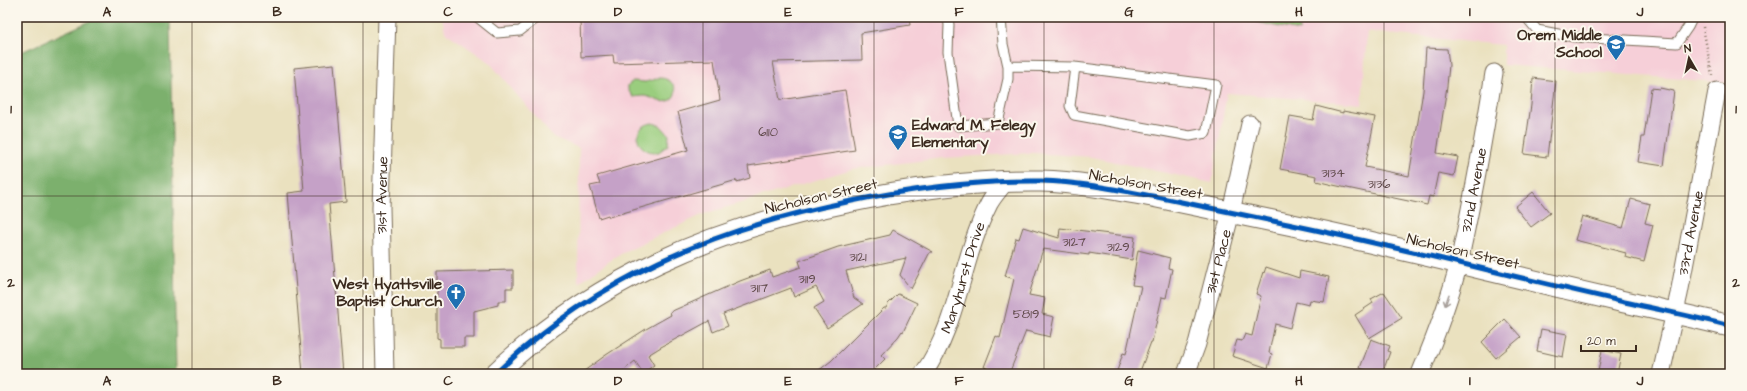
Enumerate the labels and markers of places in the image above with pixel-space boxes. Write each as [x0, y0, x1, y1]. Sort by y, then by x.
place label: Orem Middle School [1517, 25, 1603, 63]
school or university icon: Orem Middle School [1605, 33, 1627, 61]
place label: Edward M. Felegy Elementary [912, 115, 1037, 154]
school or university icon: Edward M. Felegy Elementary [887, 123, 909, 151]
place label: West Hyattsville Baptist Church [332, 274, 443, 312]
church icon: West Hyattsville Baptist Church [445, 282, 467, 310]

